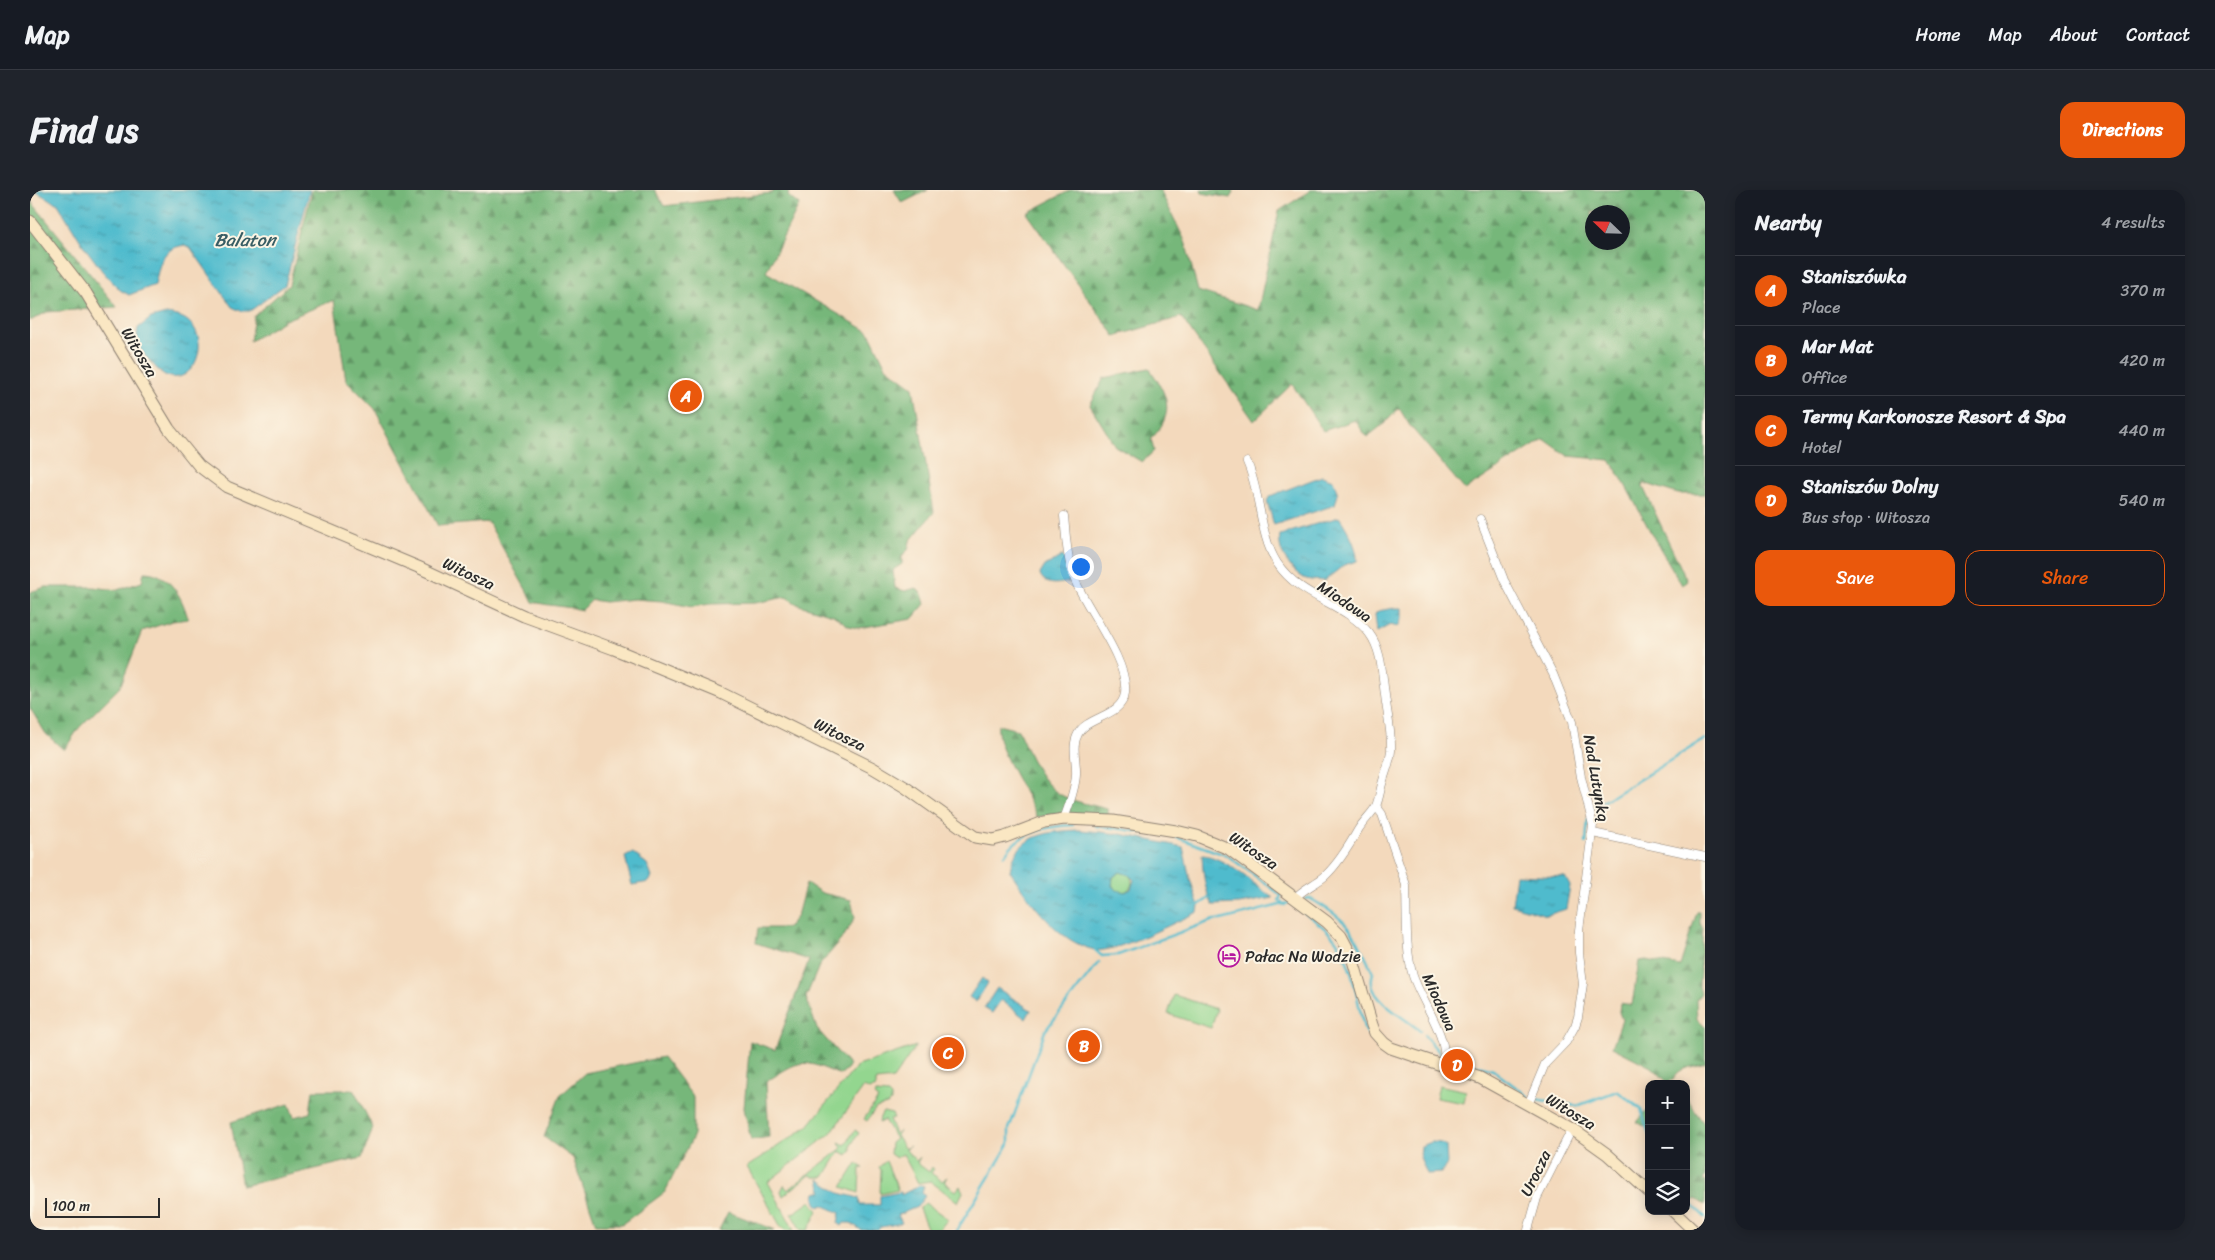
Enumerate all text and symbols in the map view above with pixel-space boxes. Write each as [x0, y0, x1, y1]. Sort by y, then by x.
text: Map [25, 14, 69, 56]
text: Home [1916, 19, 1961, 51]
text: Map [1989, 19, 2022, 51]
text: About [2050, 19, 2098, 51]
text: Contact [2126, 19, 2190, 51]
text: Find us [30, 99, 138, 161]
button: Directions [2060, 102, 2185, 158]
text: Nearby [1755, 204, 1821, 242]
north arrow [1585, 205, 1630, 250]
text: 4 results [2101, 208, 2165, 237]
water label: Balaton [214, 224, 278, 256]
text: Staniszówka [1802, 260, 1906, 293]
text: A [1766, 276, 1776, 305]
text: 370 m [2121, 276, 2165, 305]
text: Place [1802, 293, 1841, 322]
street label: Witosza [113, 321, 166, 383]
text: Mar Mat [1802, 330, 1874, 363]
text: B [1766, 346, 1776, 375]
text: 420 m [2119, 346, 2165, 375]
text: Office [1802, 363, 1847, 392]
pin: A [670, 377, 702, 415]
text: Termy Karkonosze Resort & Spa [1802, 400, 2066, 433]
text: C [1766, 416, 1776, 445]
text: 440 m [2118, 416, 2165, 445]
text: Hotel [1802, 433, 1841, 462]
text: Staniszów Dolny [1802, 470, 1938, 503]
text: D [1766, 486, 1776, 515]
text: 540 m [2119, 486, 2165, 515]
text: Bus stop · Witosza [1802, 503, 1930, 532]
street label: Witosza [438, 549, 500, 598]
button: Save [1755, 550, 1955, 606]
button: Share [1965, 550, 2165, 606]
your location [1068, 554, 1094, 580]
street label: Miodowa [1311, 572, 1378, 631]
street label: Witosza [809, 709, 871, 760]
street label: Nad Lutynką [1575, 732, 1618, 824]
street label: Witosza [1223, 823, 1285, 878]
place label: Pałac Na Wodzie [1245, 942, 1361, 971]
hotel icon: Pałac Na Wodzie [1217, 944, 1241, 968]
street label: Miodowa [1414, 968, 1465, 1036]
pin: B [1068, 1027, 1100, 1065]
pin: C [932, 1034, 964, 1072]
pin: D [1441, 1046, 1473, 1084]
map controls [1645, 1080, 1690, 1215]
button: + [1645, 1080, 1690, 1125]
street label: Witosza [1540, 1085, 1602, 1138]
button: − [1645, 1125, 1690, 1170]
street label: Urocza [1512, 1144, 1560, 1202]
button: layers [1645, 1170, 1690, 1215]
text: 100 m [52, 1194, 90, 1219]
scale bar [45, 1195, 160, 1218]

